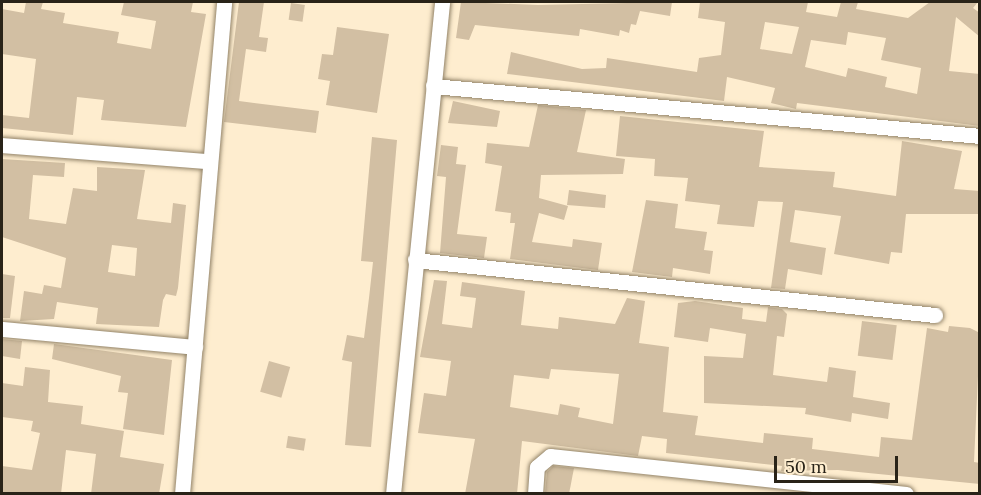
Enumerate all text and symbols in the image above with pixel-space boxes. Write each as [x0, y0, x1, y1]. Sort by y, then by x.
scale bar [777, 444, 902, 482]
text: 50 m [785, 455, 827, 478]

